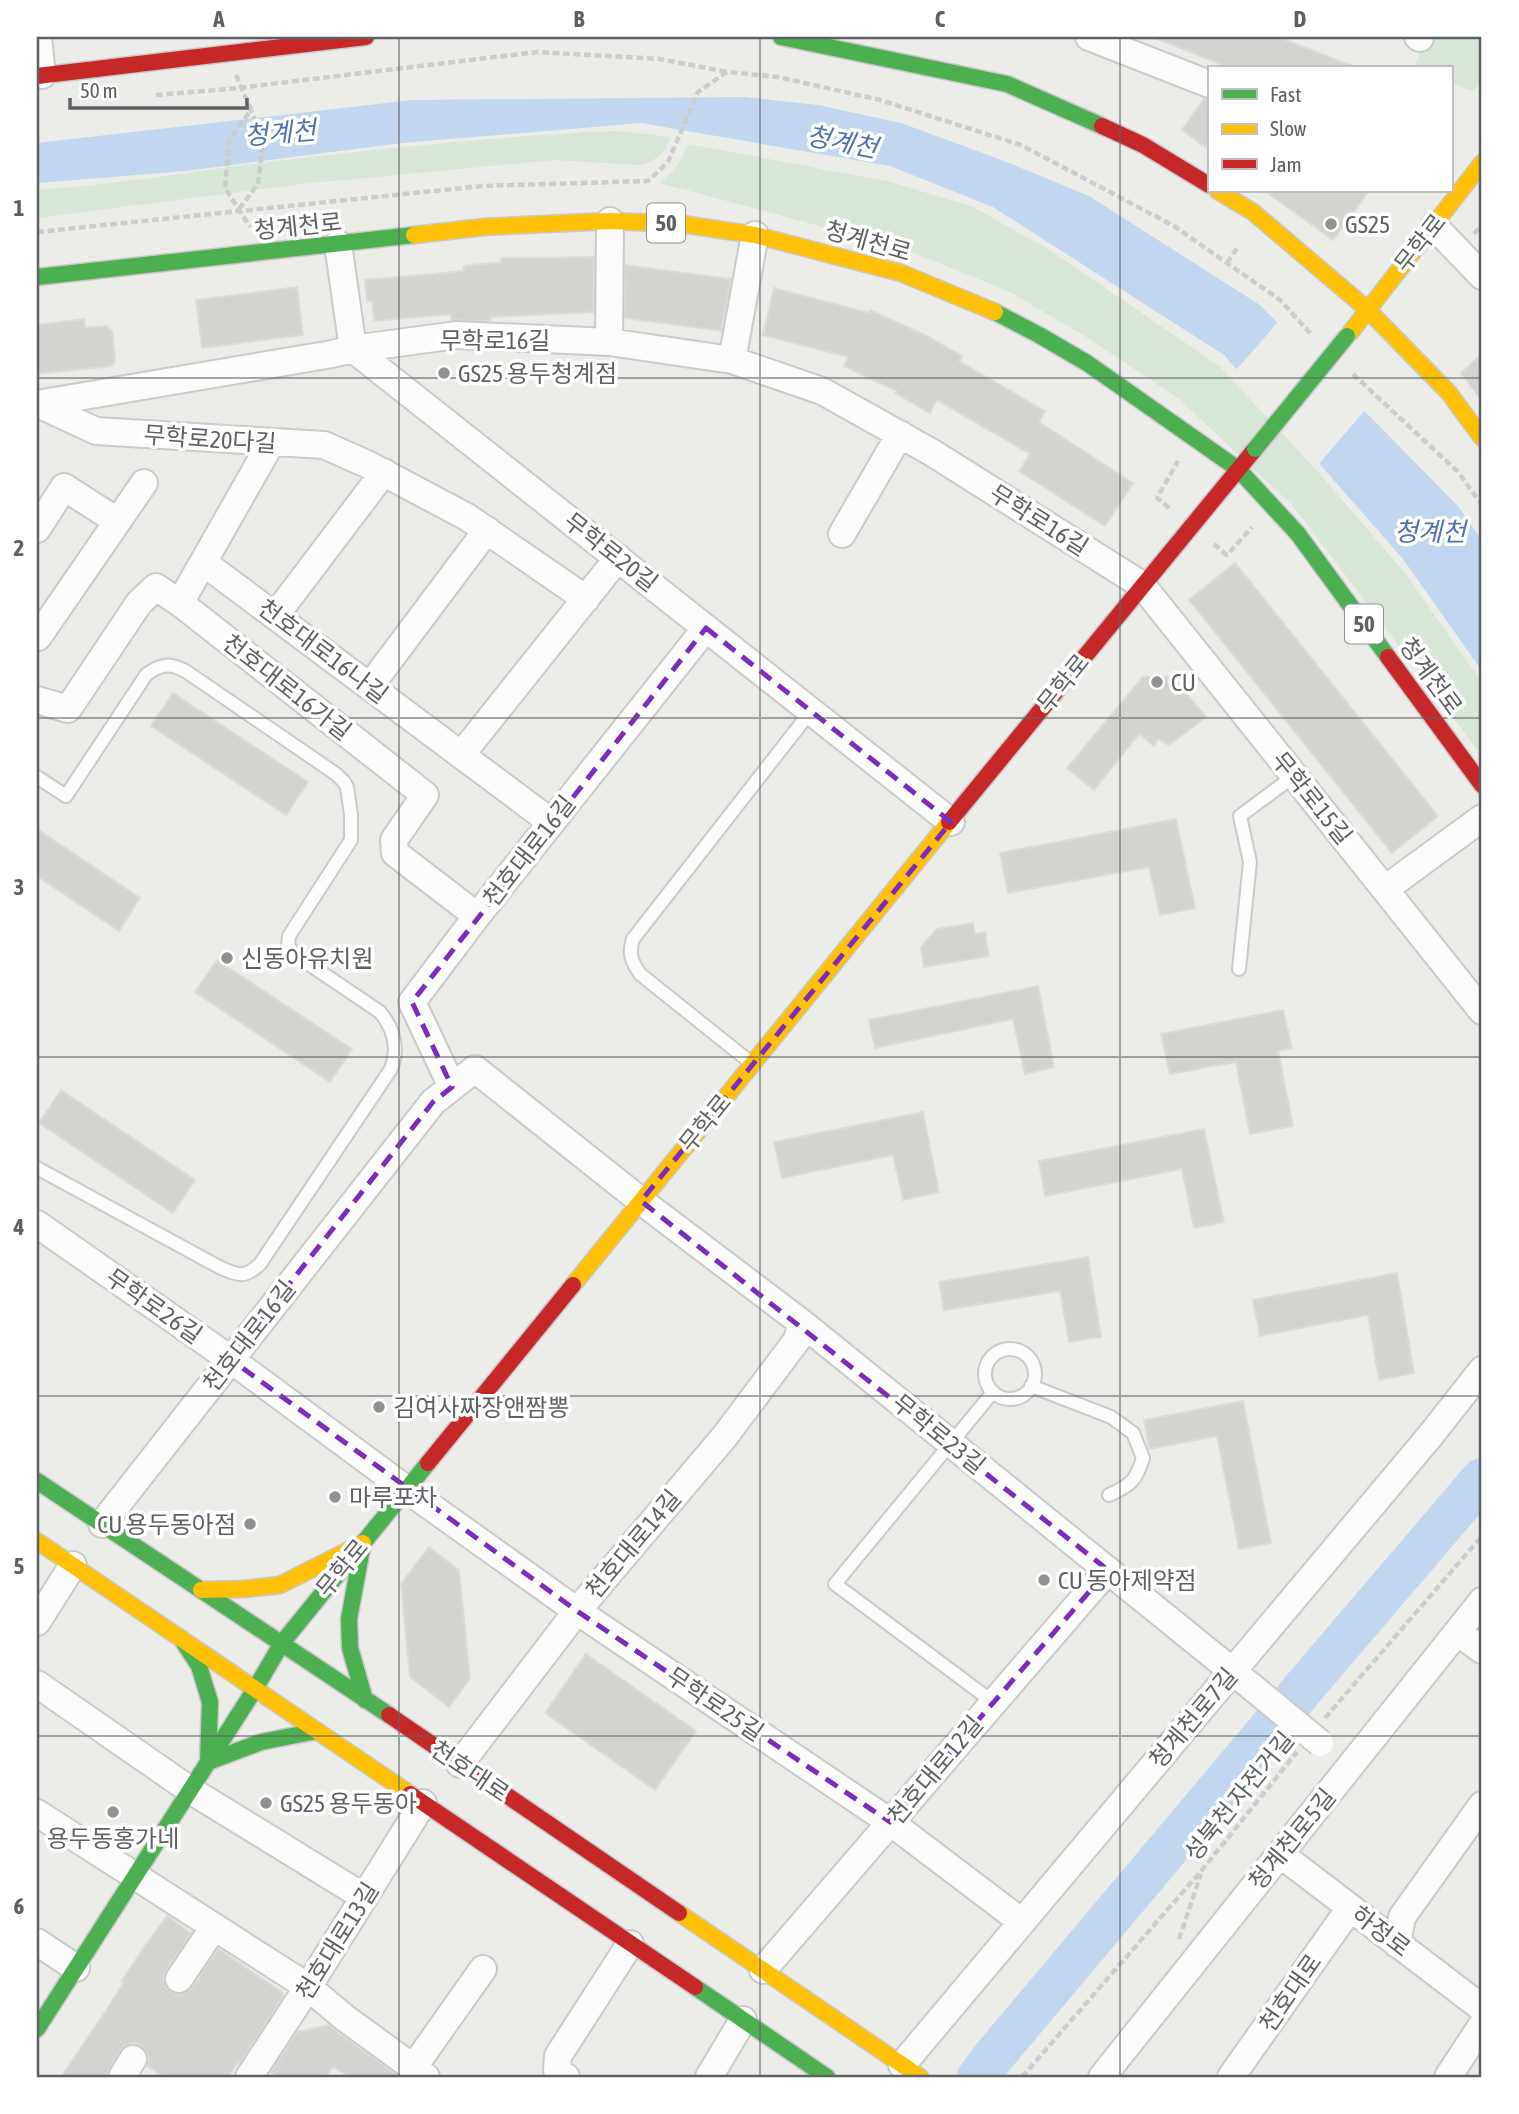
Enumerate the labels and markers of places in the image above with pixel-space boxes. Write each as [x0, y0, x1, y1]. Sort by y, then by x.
place label: GS25 [1345, 211, 1390, 238]
marker: GS25 [1323, 216, 1339, 232]
place label: GS25 용두청계점 [458, 360, 617, 387]
marker: GS25 용두청계점 [436, 365, 452, 381]
place label: CU [1171, 669, 1196, 696]
marker: CU [1149, 674, 1165, 690]
place label: 신동아유치원 [241, 945, 373, 972]
marker: 신동아유치원 [219, 950, 235, 966]
place label: 김여사짜장앤짬뽕 [393, 1394, 570, 1421]
marker: 김여사짜장앤짬뽕 [371, 1399, 387, 1415]
place label: 마루포차 [349, 1484, 437, 1511]
marker: 마루포차 [327, 1489, 343, 1505]
place label: CU 용두동아점 [97, 1511, 236, 1538]
marker: CU 용두동아점 [242, 1516, 258, 1532]
place label: CU 동아제약점 [1058, 1567, 1197, 1594]
marker: CU 동아제약점 [1036, 1572, 1052, 1588]
place label: GS25 용두동아 [280, 1790, 417, 1817]
marker: GS25 용두동아 [258, 1795, 274, 1811]
marker: 용두동홍가네 [105, 1804, 121, 1820]
place label: 용두동홍가네 [47, 1825, 179, 1852]

